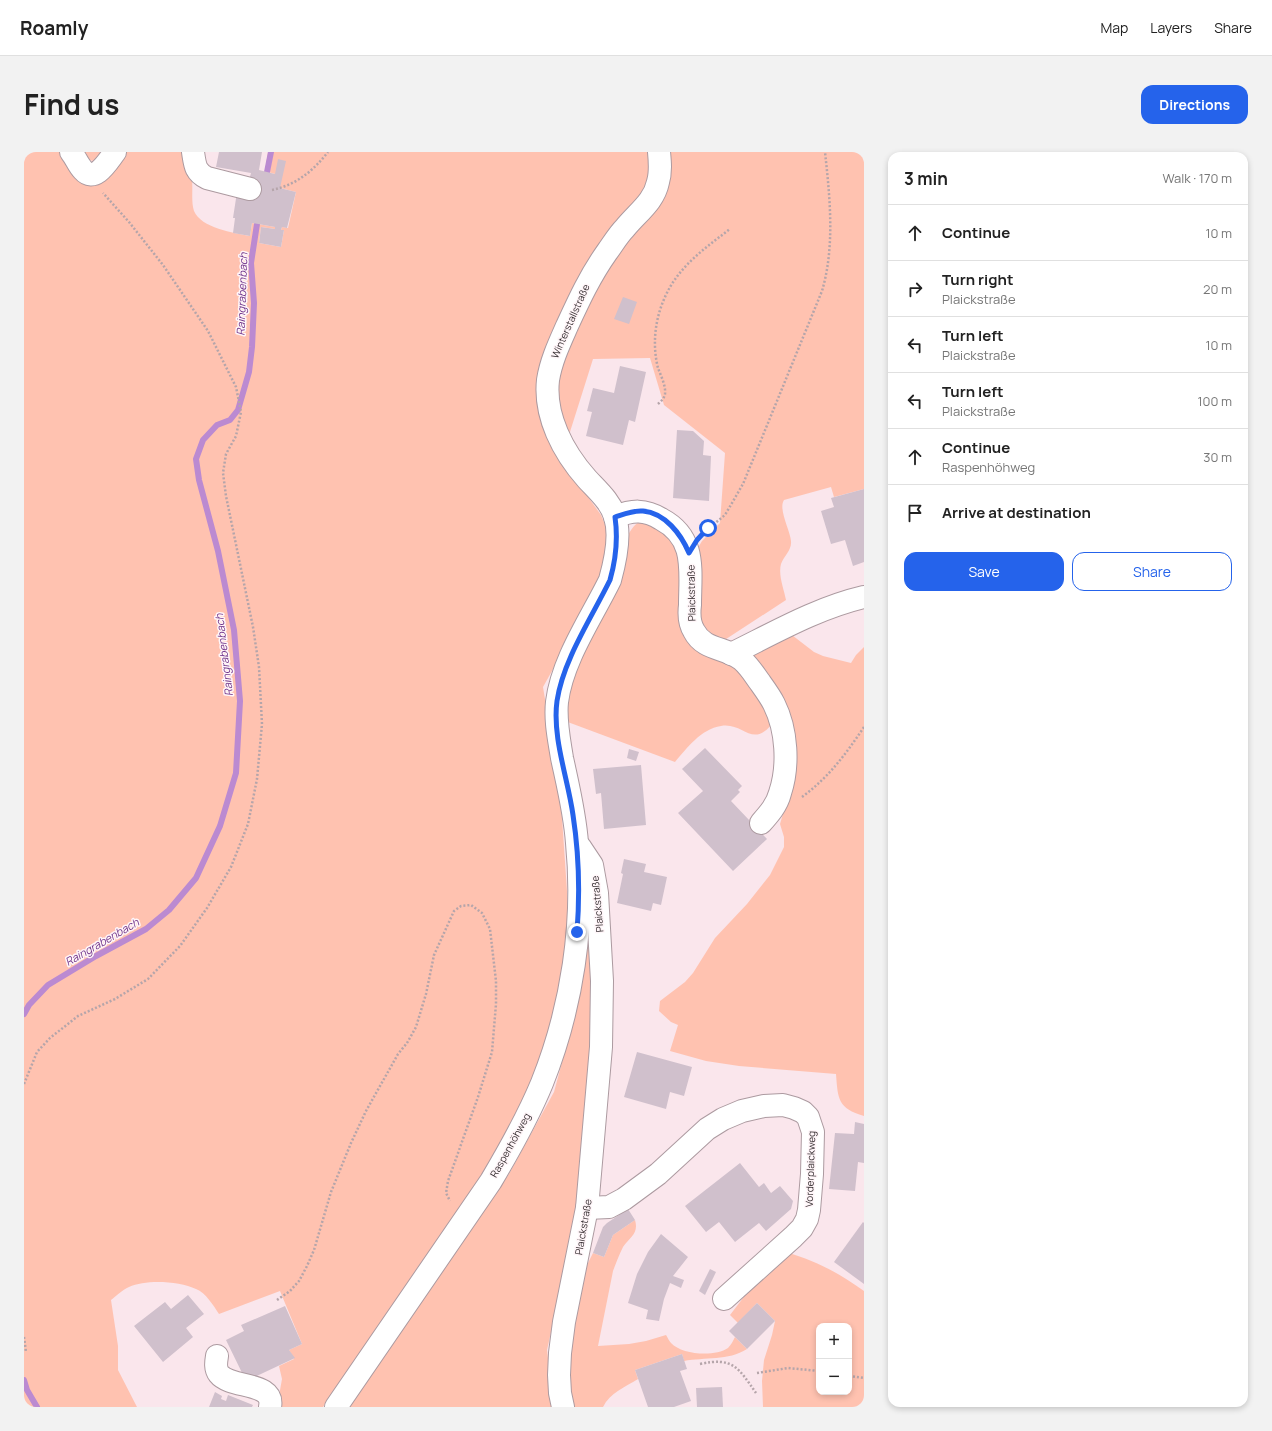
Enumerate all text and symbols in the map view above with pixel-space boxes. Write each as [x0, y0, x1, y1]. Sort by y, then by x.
text: Roamly [20, 15, 88, 41]
text: Map [1100, 18, 1128, 37]
text: Layers [1150, 18, 1192, 37]
text: Share [1214, 18, 1252, 37]
text: Find us [24, 85, 119, 123]
button: Directions [1141, 85, 1248, 124]
text: 3 min [904, 167, 948, 190]
text: Walk · 170 m [1162, 169, 1232, 187]
icon: ahead [904, 222, 926, 244]
text: Continue [942, 222, 1010, 243]
text: 10 m [1205, 224, 1232, 242]
water label: Raingrabenbach [233, 252, 250, 336]
text: Turn right [942, 269, 1013, 290]
icon: right [904, 278, 926, 300]
text: 20 m [1203, 280, 1232, 298]
street label: Winterstallstraße [547, 281, 593, 360]
text: Plaickstraße [942, 290, 1016, 308]
text: Turn left [942, 325, 1004, 346]
icon: left [904, 334, 926, 356]
text: 10 m [1205, 336, 1232, 354]
text: Plaickstraße [942, 346, 1016, 364]
text: Turn left [942, 381, 1004, 402]
icon: left [904, 390, 926, 412]
text: 100 m [1197, 392, 1232, 410]
text: Plaickstraße [942, 402, 1016, 420]
text: Continue [942, 437, 1010, 458]
icon: ahead [904, 446, 926, 468]
text: 30 m [1203, 448, 1232, 466]
text: Raspenhöhweg [942, 458, 1035, 476]
icon: arrive [904, 502, 926, 524]
text: Arrive at destination [942, 502, 1091, 523]
route start [699, 519, 717, 537]
button: Save [904, 552, 1064, 591]
button: Share [1072, 552, 1232, 591]
street label: Plaickstraße [684, 564, 698, 621]
water label: Raingrabenbach [211, 612, 236, 697]
street label: Plaickstraße [588, 875, 606, 933]
water label: Raingrabenbach [62, 914, 142, 969]
route end [568, 923, 586, 941]
street label: Raspenhöhweg [486, 1110, 534, 1180]
street label: Vorderplaickweg [802, 1131, 818, 1207]
street label: Plaickstraße [571, 1198, 595, 1256]
map controls [816, 1323, 852, 1395]
button: + [816, 1323, 852, 1359]
button: − [816, 1359, 852, 1395]

